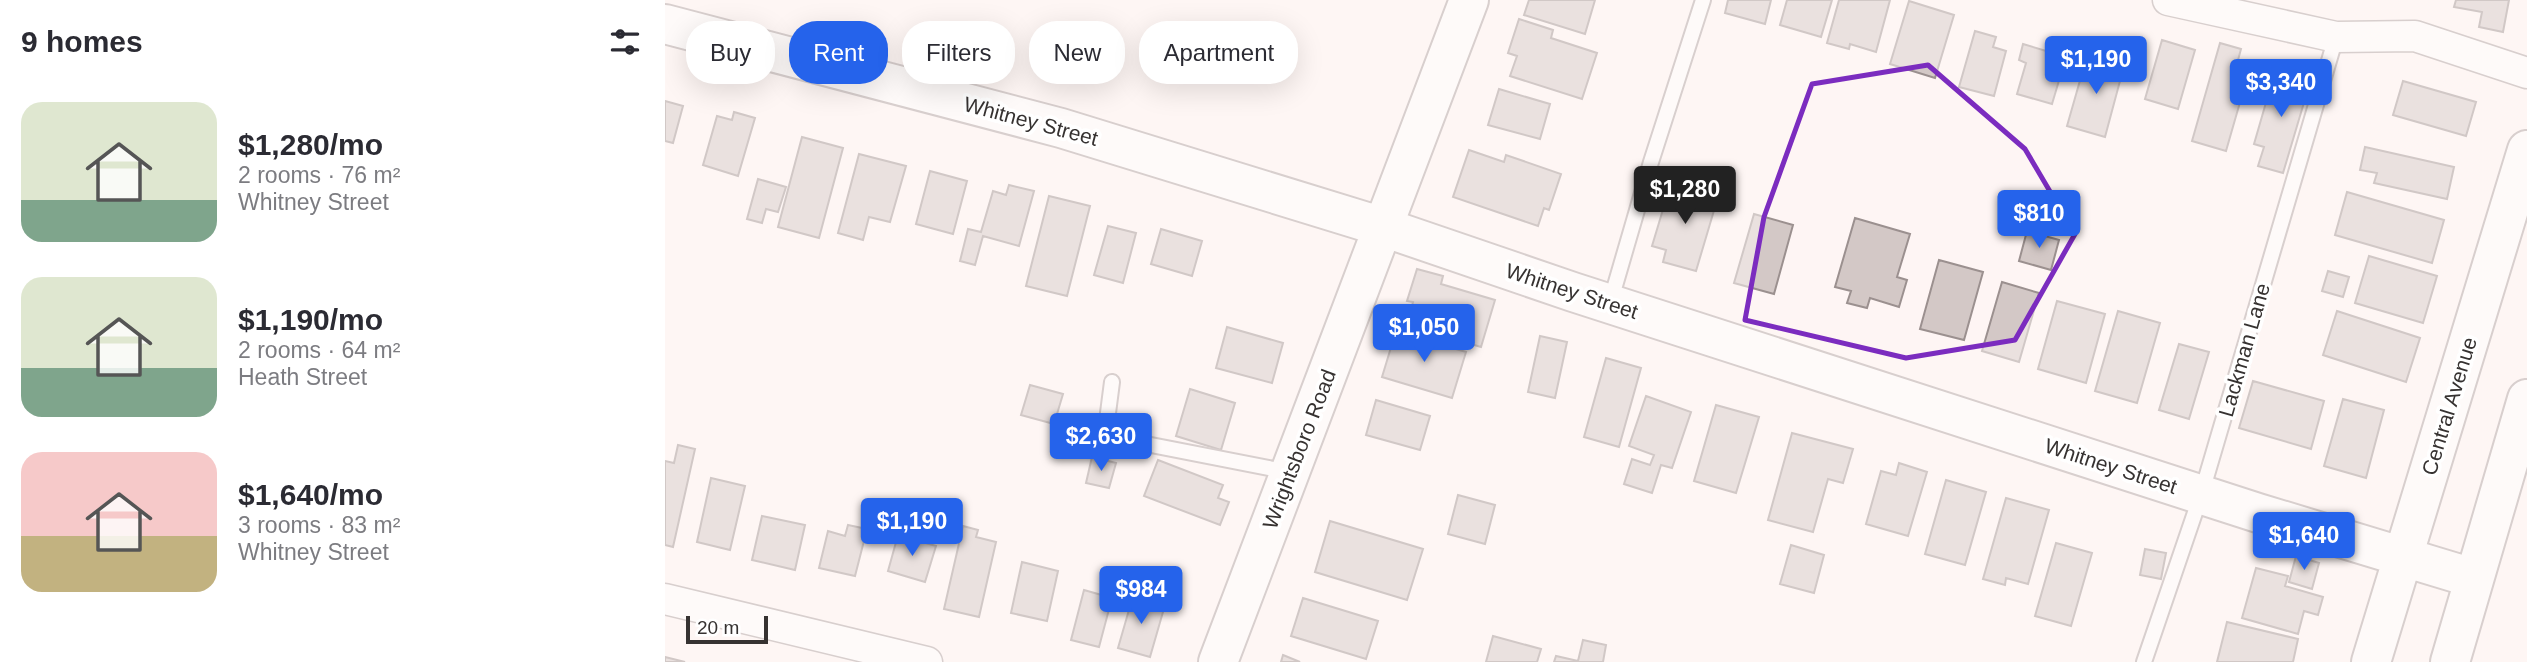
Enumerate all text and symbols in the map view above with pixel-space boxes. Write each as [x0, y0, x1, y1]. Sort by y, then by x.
chip: Buy [686, 21, 775, 84]
chip: Rent [789, 21, 888, 84]
chip: Filters [902, 21, 1015, 84]
chip: New [1029, 21, 1125, 84]
chip: Apartment [1139, 21, 1298, 84]
icon: filters [606, 23, 644, 61]
text: 9 homes [21, 25, 143, 58]
pin: $1,190 [2039, 36, 2153, 96]
text: $1,190 [2061, 46, 2131, 72]
pin: $3,340 [2224, 60, 2338, 119]
text: $3,340 [2246, 69, 2316, 95]
street label: Whitney Street [962, 92, 1101, 150]
text: $1,280/mo [238, 128, 383, 161]
icon: home [77, 130, 161, 214]
text: 2 rooms · 76 m² [238, 162, 400, 188]
pin: $1,280 [1628, 166, 1742, 226]
text: $1,280 [1650, 176, 1720, 202]
text: Whitney Street [238, 189, 389, 215]
pin: $810 [1998, 190, 2080, 250]
text: $810 [2013, 200, 2065, 226]
street label: Whitney Street [1503, 259, 1641, 323]
street label: Lackman Lane [2214, 281, 2274, 419]
text: $1,190/mo [238, 303, 383, 336]
pin: $1,050 [1367, 304, 1481, 364]
icon: home [77, 305, 161, 389]
text: $1,050 [1389, 314, 1459, 340]
street label: Central Avenue [2417, 334, 2481, 478]
text: 2 rooms · 64 m² [238, 337, 400, 363]
text: Heath Street [238, 364, 367, 390]
street label: Wrightsboro Road [1258, 366, 1340, 532]
pin: $2,630 [1044, 414, 1158, 473]
text: $2,630 [1066, 423, 1136, 449]
street label: Whitney Street [2042, 434, 2180, 498]
text: $1,640/mo [238, 478, 383, 511]
icon: home [77, 480, 161, 564]
pin: $1,190 [855, 498, 969, 558]
text: $1,190 [877, 508, 947, 534]
text: 3 rooms · 83 m² [238, 512, 400, 538]
pin: $1,640 [2247, 512, 2361, 572]
text: $1,640 [2269, 522, 2339, 548]
text: Whitney Street [238, 539, 389, 565]
pin: $984 [1100, 566, 1182, 626]
text: $984 [1115, 576, 1167, 602]
scale bar [686, 613, 768, 645]
text: 20 m [697, 617, 739, 638]

